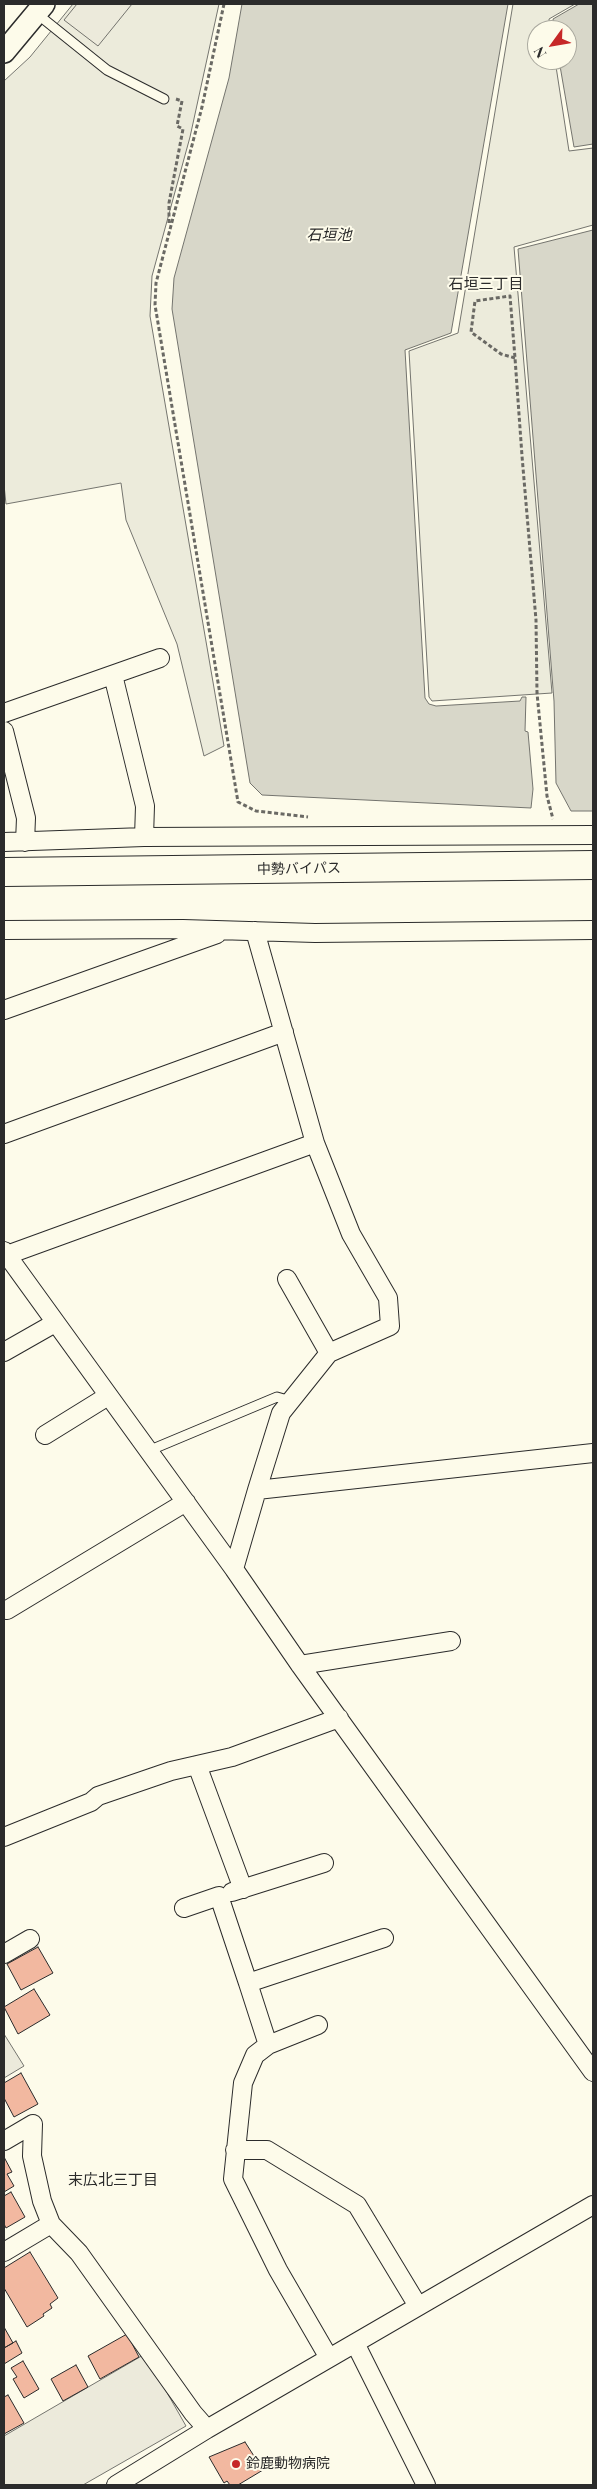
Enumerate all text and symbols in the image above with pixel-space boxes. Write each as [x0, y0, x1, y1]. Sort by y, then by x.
north arrow [527, 20, 577, 70]
text: N [529, 43, 550, 62]
water label: 石垣池 [307, 226, 351, 244]
district label: 石垣三丁目 [449, 275, 523, 293]
street label: 中勢バイパス [257, 860, 341, 878]
district label: 末広北三丁目 [68, 2171, 158, 2189]
place label: 鈴鹿動物病院 [246, 2456, 330, 2472]
marker: 鈴鹿動物病院 [230, 2458, 242, 2470]

